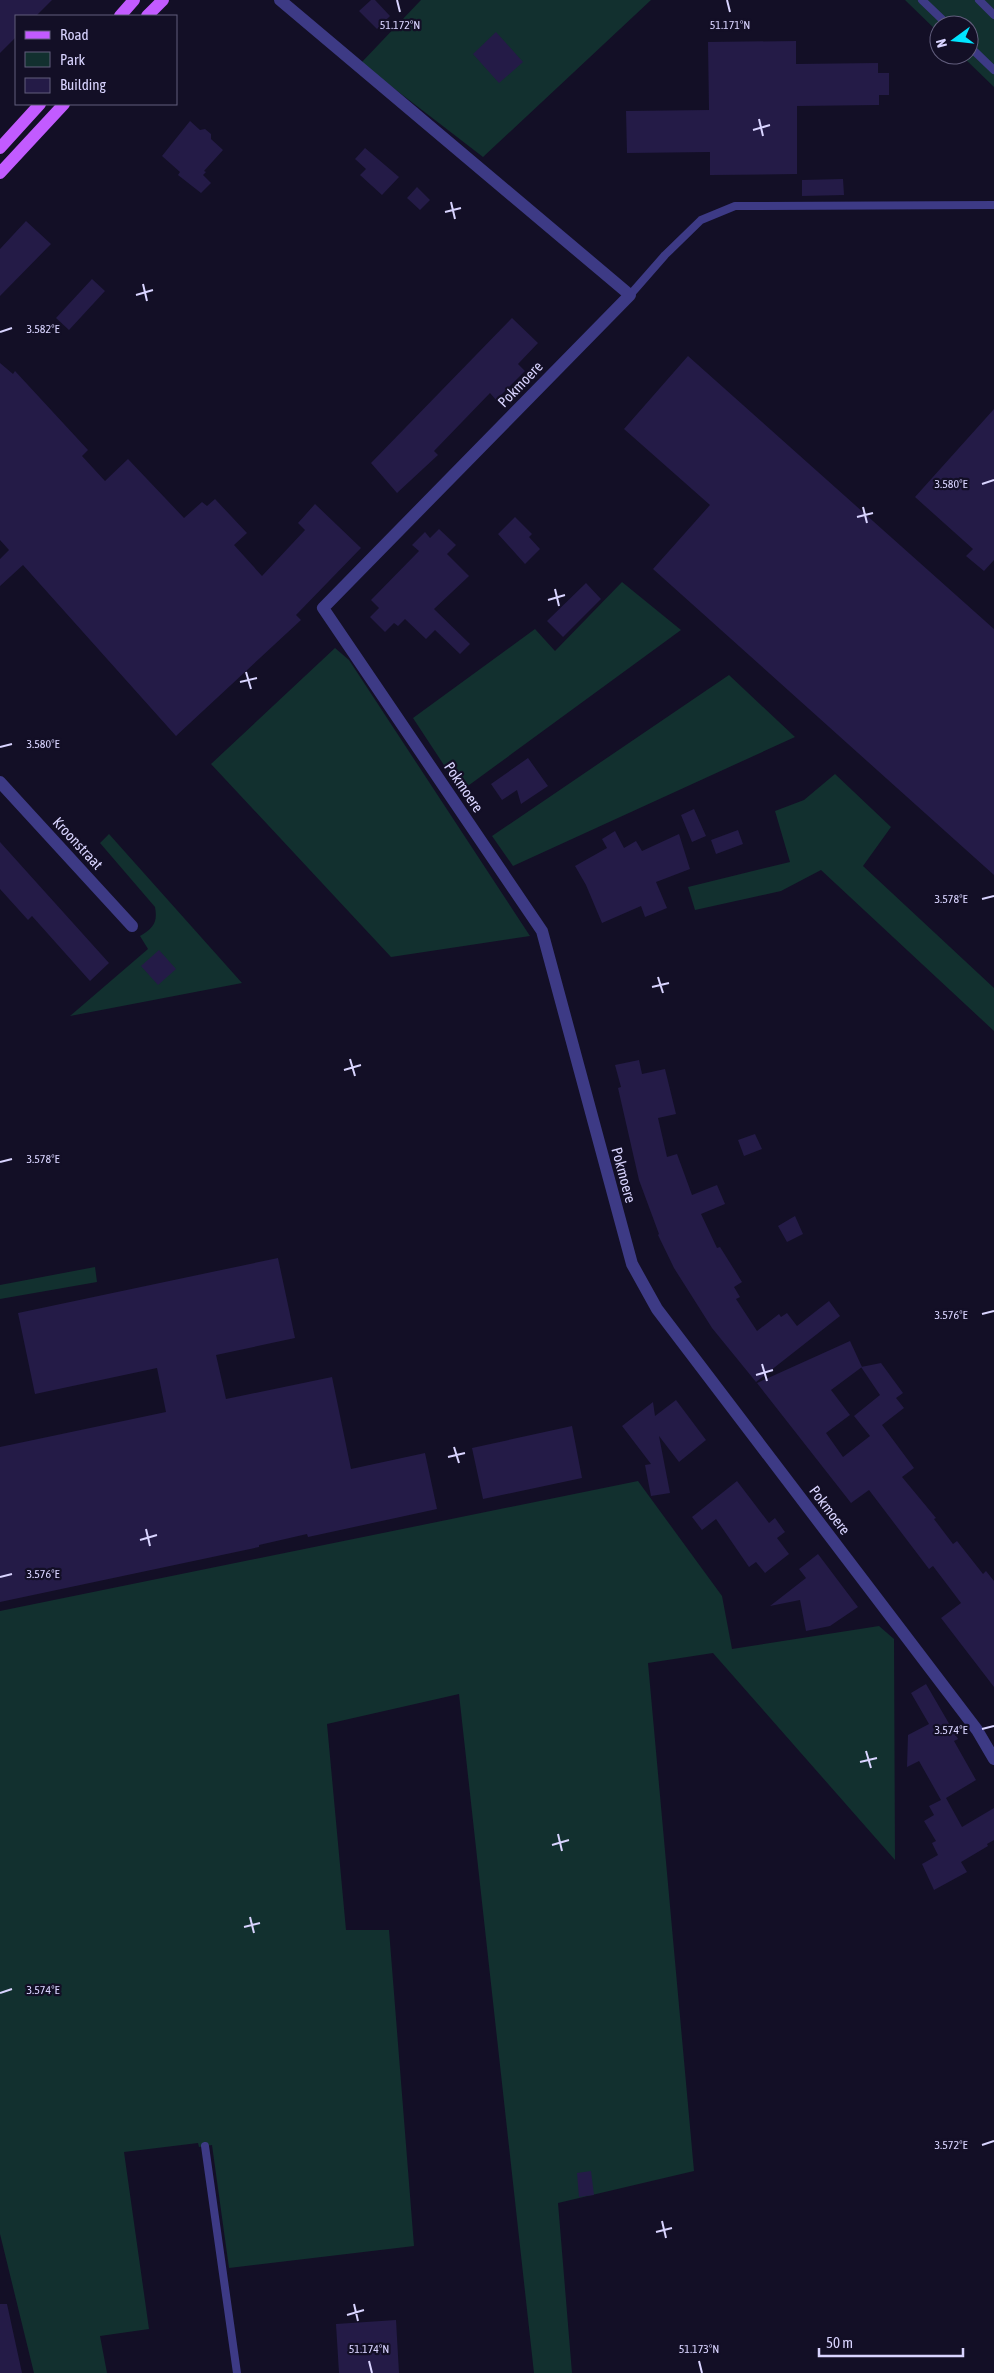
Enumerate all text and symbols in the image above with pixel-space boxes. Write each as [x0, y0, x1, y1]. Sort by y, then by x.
legend [15, 15, 178, 105]
north arrow [929, 15, 979, 65]
text: 51.172°N [380, 18, 420, 32]
text: 51.171°N [710, 18, 750, 32]
text: Road [60, 26, 89, 43]
text: N [933, 37, 950, 49]
text: Park [60, 51, 85, 68]
text: Building [60, 76, 106, 93]
text: 3.582°E [26, 322, 60, 336]
street label: Pokmoere [494, 358, 546, 410]
text: 3.580°E [934, 477, 968, 491]
text: 3.580°E [26, 737, 60, 751]
street label: Pokmoere [441, 759, 487, 815]
street label: Kroonstraat [50, 813, 106, 873]
text: 3.578°E [934, 892, 968, 906]
street label: Pokmoere [608, 1145, 640, 1205]
text: 3.578°E [26, 1152, 60, 1166]
text: 3.576°E [934, 1308, 968, 1322]
street label: Pokmoere [806, 1482, 854, 1538]
text: 3.576°E [26, 1567, 60, 1581]
text: 3.574°E [934, 1723, 968, 1737]
text: 3.574°E [26, 1983, 60, 1997]
text: 3.572°E [934, 2138, 968, 2152]
scale bar [819, 2326, 963, 2358]
text: 50 m [826, 2334, 853, 2351]
text: 51.174°N [349, 2342, 389, 2356]
text: 51.173°N [679, 2342, 719, 2356]

